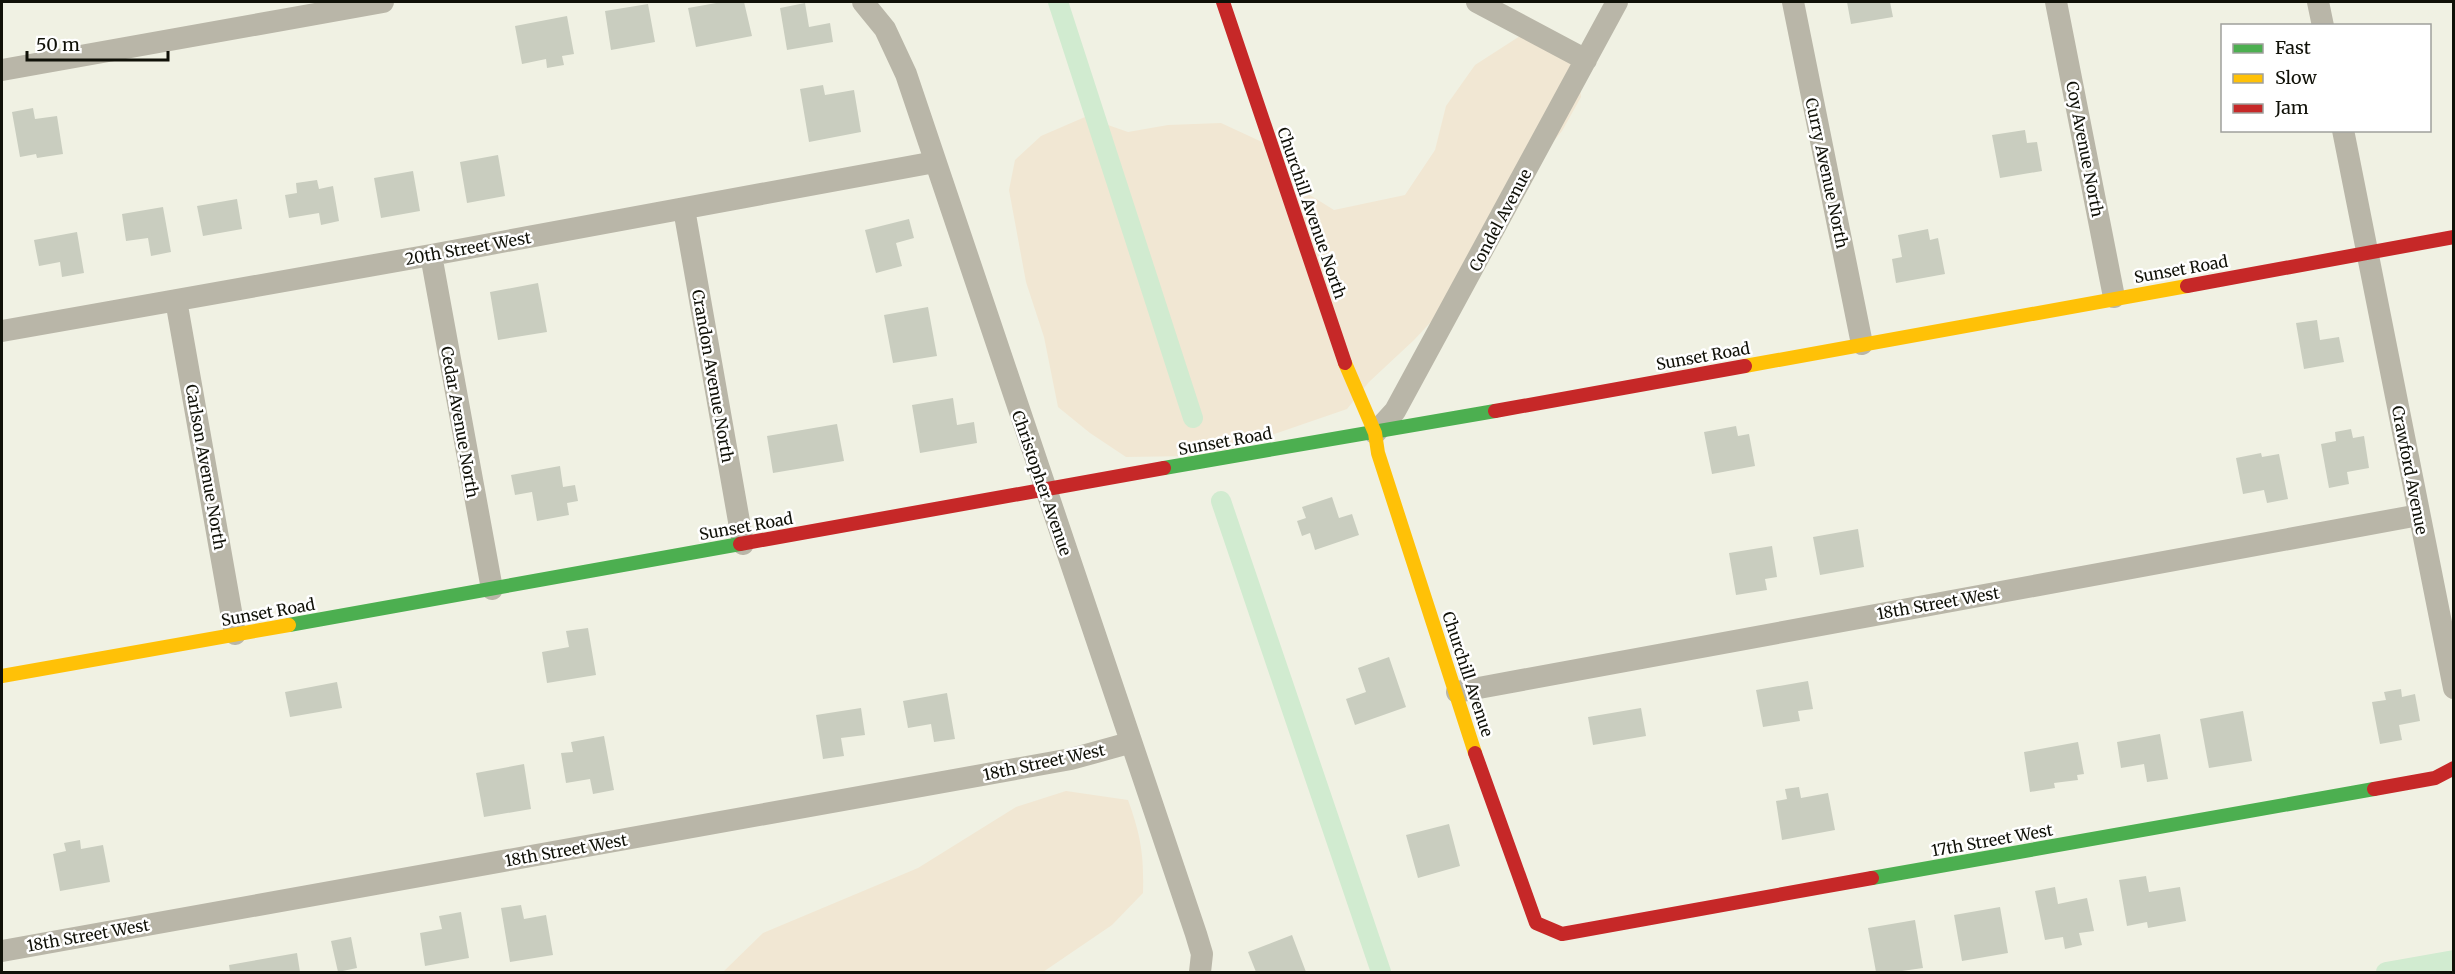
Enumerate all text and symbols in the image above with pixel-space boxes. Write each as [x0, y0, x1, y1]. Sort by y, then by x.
scale bar [27, 24, 168, 62]
legend [2221, 24, 2431, 132]
text: 50 m [36, 33, 80, 56]
text: Fast [2275, 36, 2311, 59]
text: Slow [2275, 66, 2318, 89]
street label: Coy Avenue North [2062, 79, 2108, 219]
street label: Curry Avenue North [1801, 96, 1853, 250]
text: Jam [2274, 96, 2309, 119]
street label: Churchill Avenue North [1273, 125, 1351, 302]
street label: Condel Avenue [1465, 165, 1535, 275]
street label: 20th Street West [404, 227, 533, 269]
street label: Sunset Road [2132, 251, 2230, 287]
street label: Crandon Avenue North [688, 288, 738, 464]
street label: Sunset Road [1654, 338, 1752, 374]
street label: Cedar Avenue North [437, 345, 483, 500]
street label: Carlson Avenue North [182, 383, 230, 552]
street label: Crawford Avenue [2388, 404, 2432, 536]
street label: Christopher Avenue [1008, 408, 1076, 558]
street label: Sunset Road [1176, 423, 1274, 459]
street label: Sunset Road [697, 508, 795, 544]
street label: 18th Street West [1875, 582, 2002, 624]
street label: Sunset Road [219, 594, 317, 630]
street label: Churchill Avenue [1438, 609, 1498, 739]
street label: 18th Street West [981, 739, 1108, 785]
street label: 17th Street West [1930, 819, 2055, 861]
street label: 18th Street West [503, 829, 630, 871]
street label: 18th Street West [25, 914, 152, 956]

